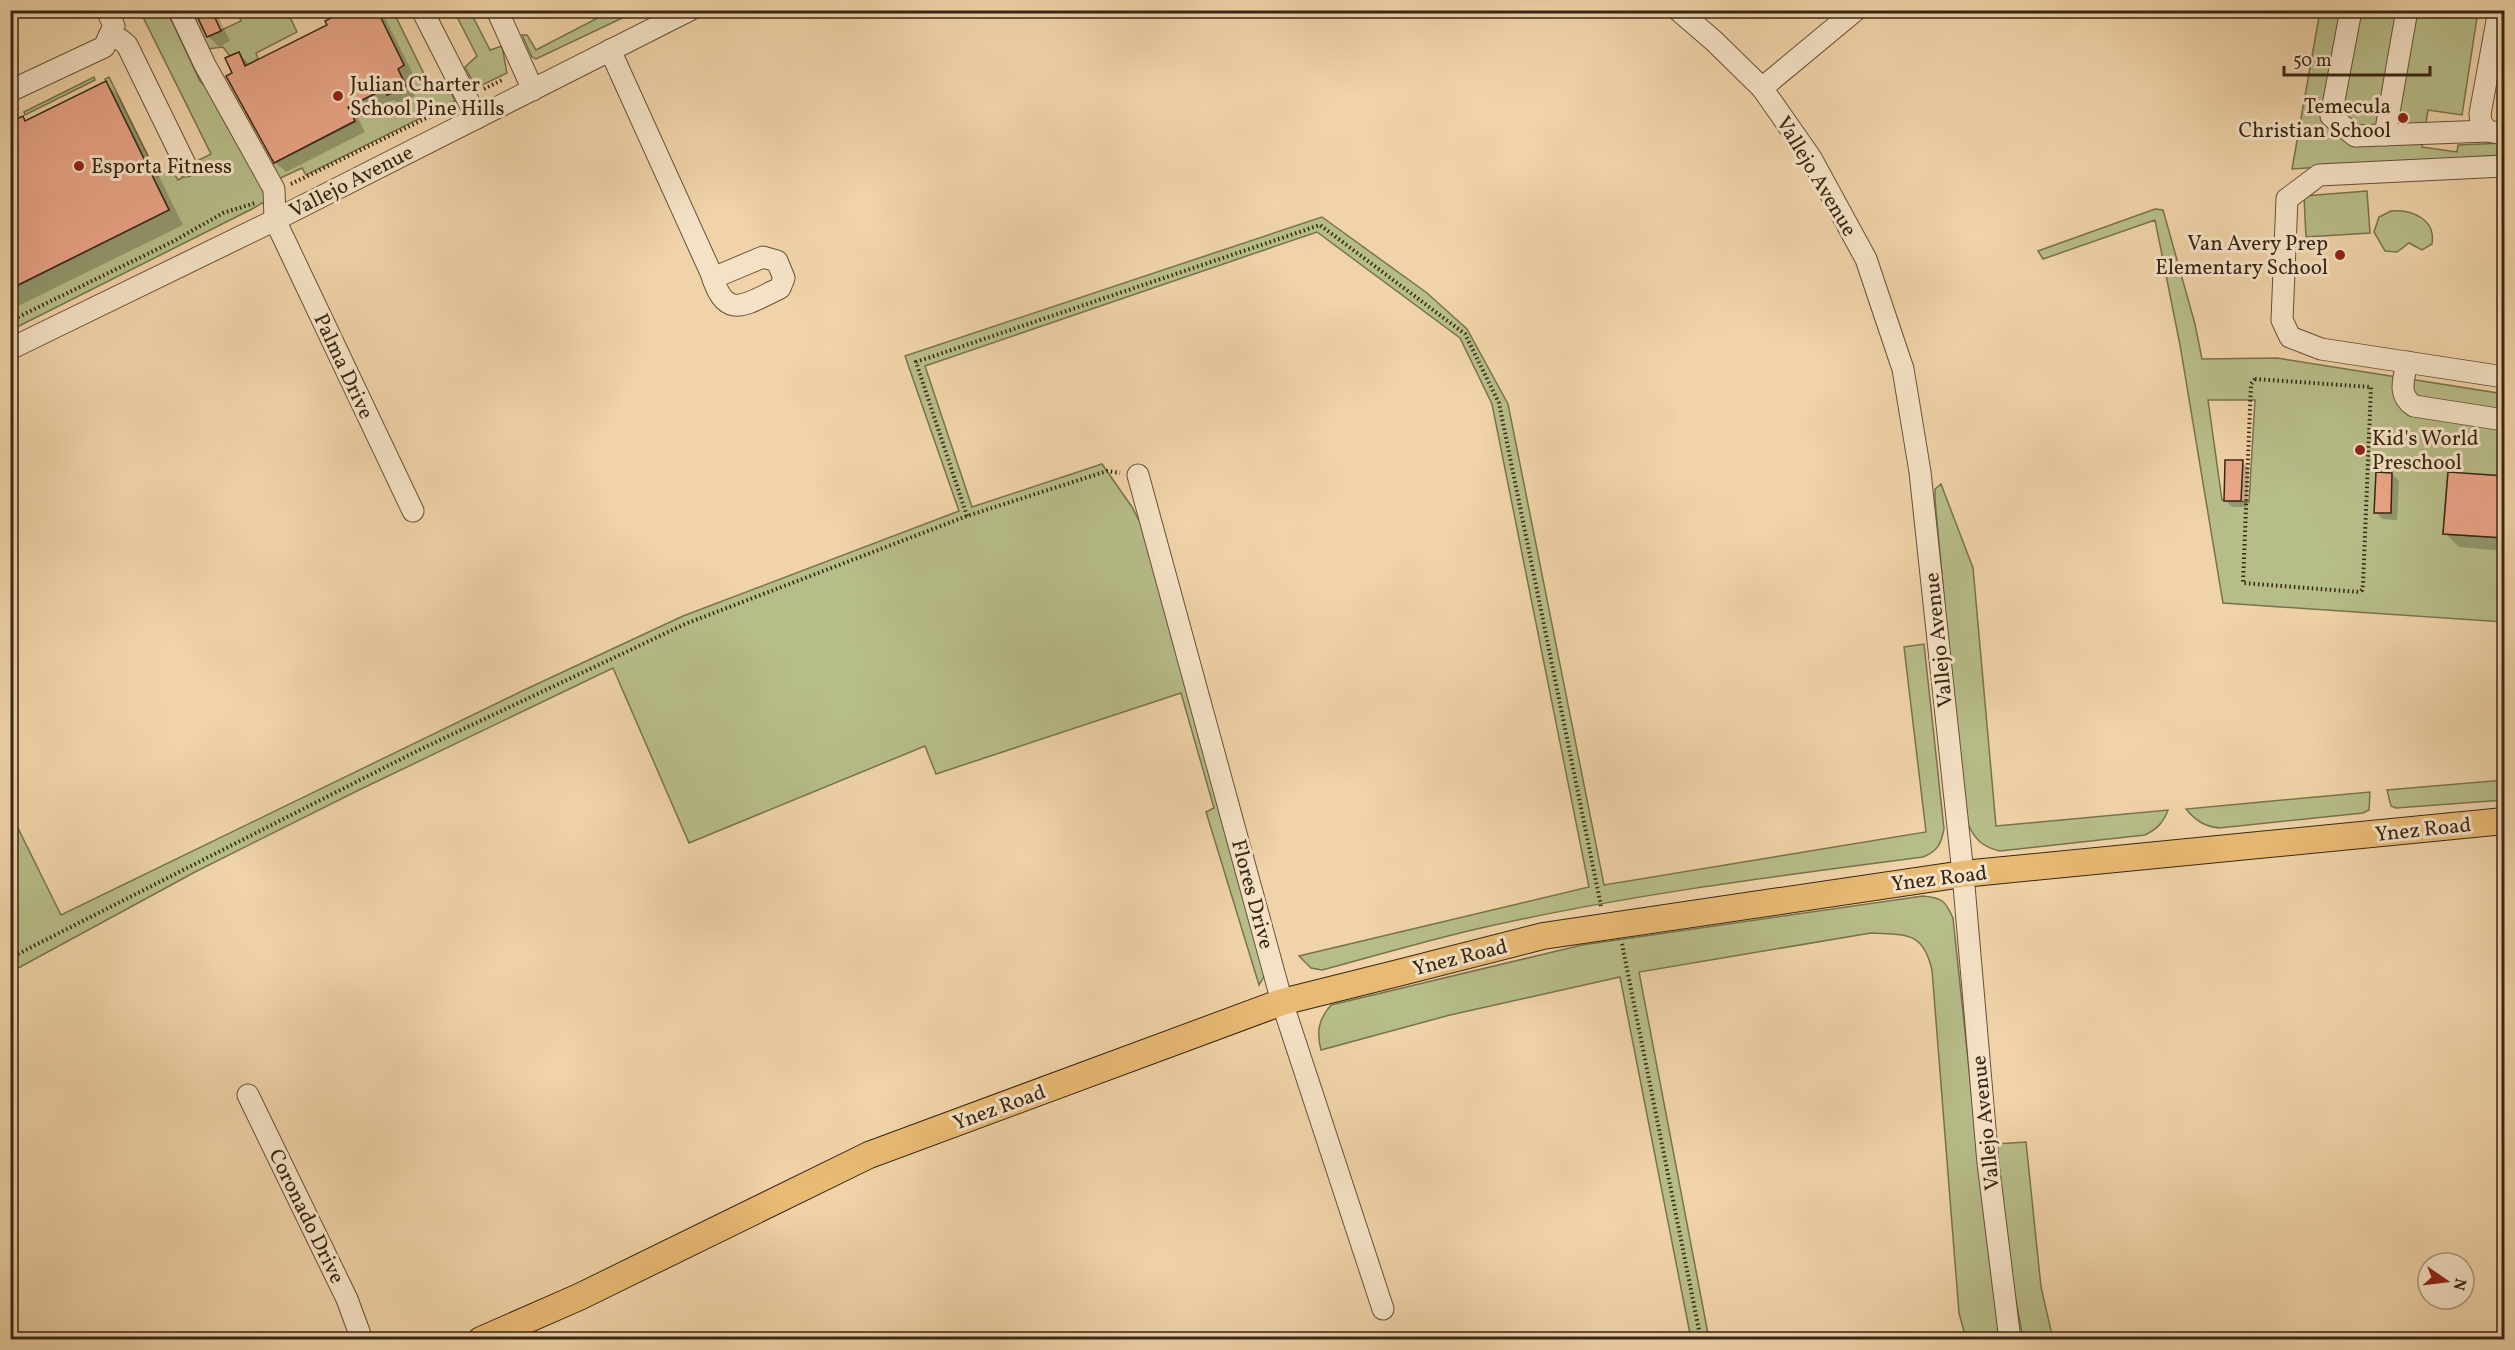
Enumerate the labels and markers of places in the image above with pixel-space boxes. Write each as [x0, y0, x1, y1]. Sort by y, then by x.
place label: Julian Charter School Pine Hills [350, 71, 504, 124]
marker: Julian Charter School Pine Hills [331, 89, 345, 103]
place label: Temecula Christian School [2238, 93, 2391, 146]
marker: Temecula Christian School [2396, 111, 2410, 125]
place label: Esporta Fitness [91, 153, 232, 182]
marker: Esporta Fitness [72, 159, 86, 173]
place label: Van Avery Prep Elementary School [2155, 230, 2328, 283]
marker: Van Avery Prep Elementary School [2333, 248, 2347, 262]
place label: Kid's World Preschool [2372, 425, 2479, 478]
marker: Kid's World Preschool [2353, 443, 2367, 457]

